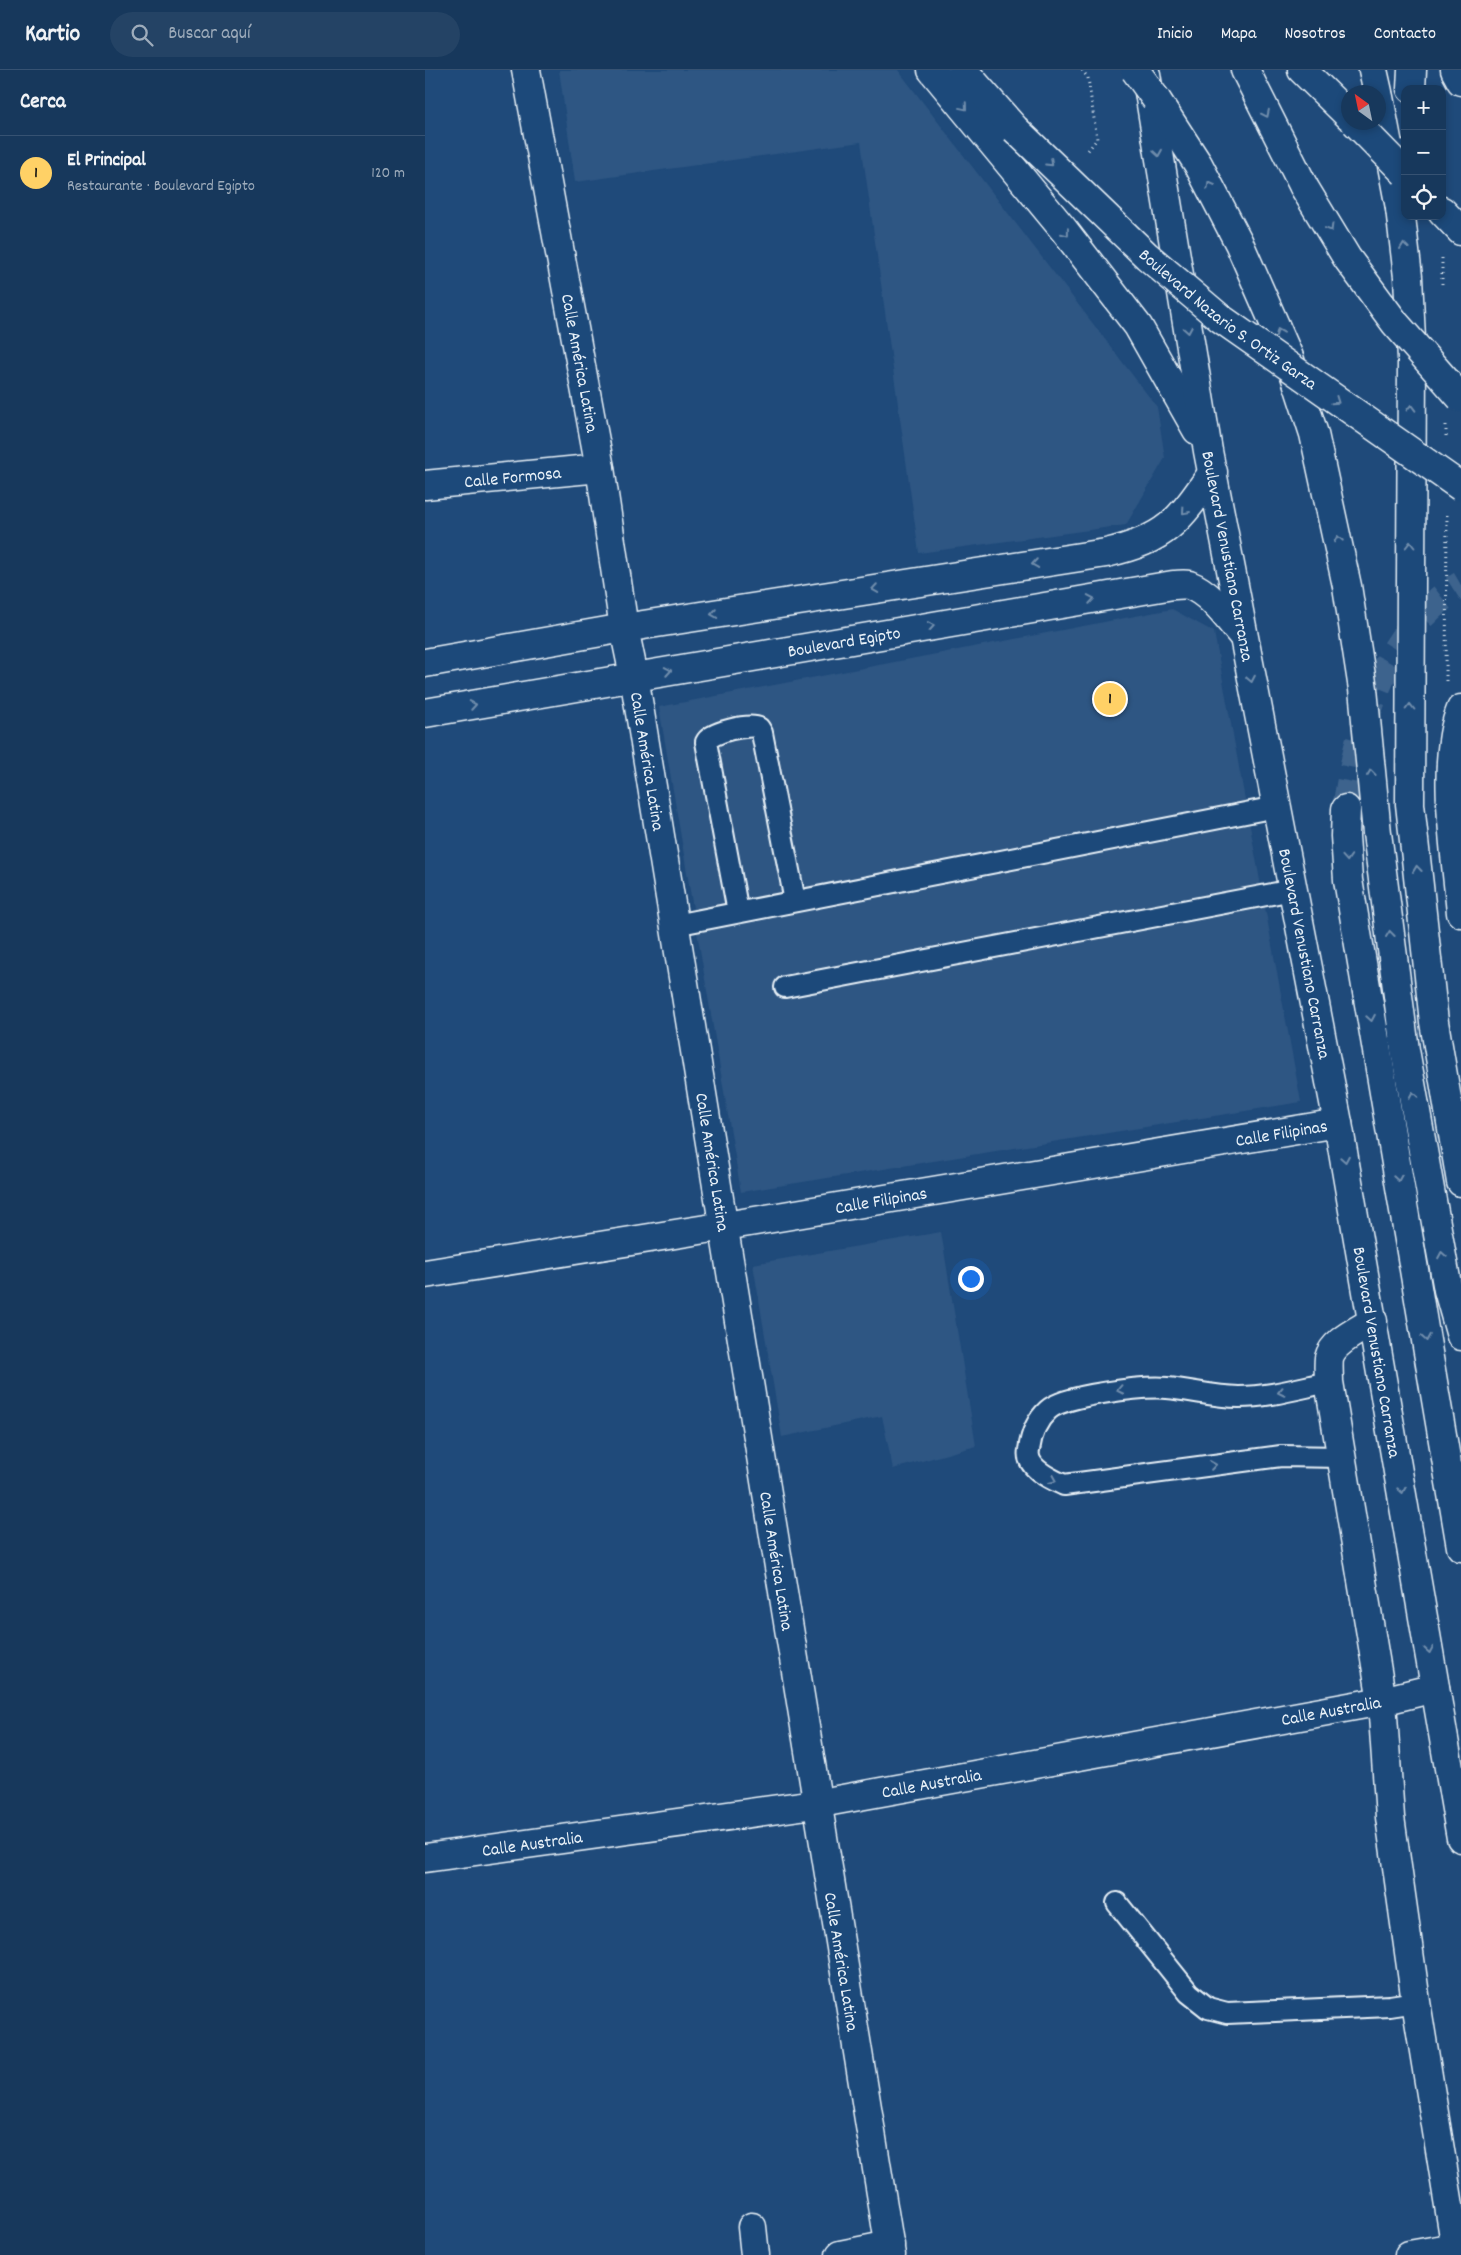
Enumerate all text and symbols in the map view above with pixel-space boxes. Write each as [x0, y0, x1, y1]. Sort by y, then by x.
search box [110, 12, 460, 57]
text: Kartio [25, 18, 80, 52]
icon: search [128, 21, 156, 49]
text: Buscar aquí [168, 21, 250, 48]
text: Inicio [1157, 22, 1193, 47]
text: Mapa [1221, 22, 1256, 47]
text: Nosotros [1284, 22, 1346, 47]
text: Contacto [1374, 22, 1436, 47]
north arrow [1341, 85, 1386, 130]
map controls [1401, 85, 1446, 220]
button: + [1401, 85, 1446, 130]
text: Cerca [20, 88, 66, 118]
one-way arrow [958, 101, 967, 110]
one-way arrow [1260, 109, 1271, 118]
button: − [1401, 130, 1446, 175]
text: El Principal [67, 148, 146, 175]
one-way arrow [1152, 149, 1163, 157]
one-way arrow [1044, 157, 1053, 166]
text: 1 [34, 162, 38, 185]
text: 120 m [371, 162, 405, 185]
text: Restaurante · Boulevard Egipto [67, 175, 255, 198]
button: locate [1401, 175, 1446, 220]
one-way arrow [1206, 182, 1216, 191]
one-way arrow [1323, 223, 1333, 232]
one-way arrow [1061, 227, 1069, 236]
one-way arrow [1399, 241, 1410, 249]
street label: Boulevard Nazario S. Ortiz Garza [1132, 244, 1322, 398]
street label: Calle América Latina [553, 292, 603, 435]
one-way arrow [1182, 326, 1192, 335]
one-way arrow [1274, 328, 1285, 337]
one-way arrow [1330, 395, 1340, 404]
one-way arrow [1406, 404, 1417, 412]
street label: Boulevard Venustiano Carranza [1193, 449, 1259, 664]
street label: Calle Formosa [463, 462, 563, 496]
one-way arrow [1181, 506, 1190, 515]
one-way arrow [1333, 534, 1344, 543]
one-way arrow [1405, 540, 1415, 548]
one-way arrow [1031, 558, 1040, 568]
one-way arrow [871, 583, 879, 594]
one-way arrow [1087, 594, 1096, 604]
one-way arrow [710, 609, 719, 619]
one-way arrow [927, 621, 936, 631]
street label: Boulevard Egipto [786, 622, 903, 666]
one-way arrow [663, 666, 672, 676]
one-way arrow [1246, 675, 1256, 684]
pin: 1 [1094, 680, 1126, 718]
street label: Calle América Latina [622, 690, 669, 833]
one-way arrow [469, 700, 477, 710]
one-way arrow [1405, 703, 1415, 710]
one-way arrow [1366, 768, 1377, 776]
street label: Boulevard Venustiano Carranza [1270, 847, 1335, 1062]
one-way arrow [1341, 854, 1352, 862]
one-way arrow [1412, 865, 1423, 873]
one-way arrow [1385, 930, 1396, 938]
one-way arrow [1366, 1014, 1376, 1022]
one-way arrow [1408, 1090, 1419, 1099]
street label: Calle América Latina [687, 1091, 734, 1234]
street label: Calle Filipinas [1234, 1115, 1330, 1155]
one-way arrow [1339, 1155, 1349, 1164]
one-way arrow [1393, 1174, 1403, 1183]
street label: Calle Filipinas [834, 1182, 929, 1222]
street label: Boulevard Venustiano Carranza [1345, 1245, 1405, 1461]
one-way arrow [1437, 1250, 1447, 1259]
your location [958, 1266, 984, 1292]
one-way arrow [1420, 1334, 1430, 1343]
one-way arrow [1115, 1384, 1124, 1395]
one-way arrow [1277, 1386, 1286, 1397]
one-way arrow [1210, 1460, 1218, 1471]
one-way arrow [1048, 1474, 1057, 1485]
one-way arrow [1396, 1486, 1406, 1494]
street label: Calle América Latina [751, 1490, 798, 1633]
one-way arrow [1423, 1647, 1434, 1655]
street label: Calle Australia [1279, 1691, 1384, 1734]
street label: Calle Australia [880, 1764, 984, 1807]
street label: Calle Australia [481, 1826, 585, 1865]
street label: Calle América Latina [816, 1891, 863, 2034]

